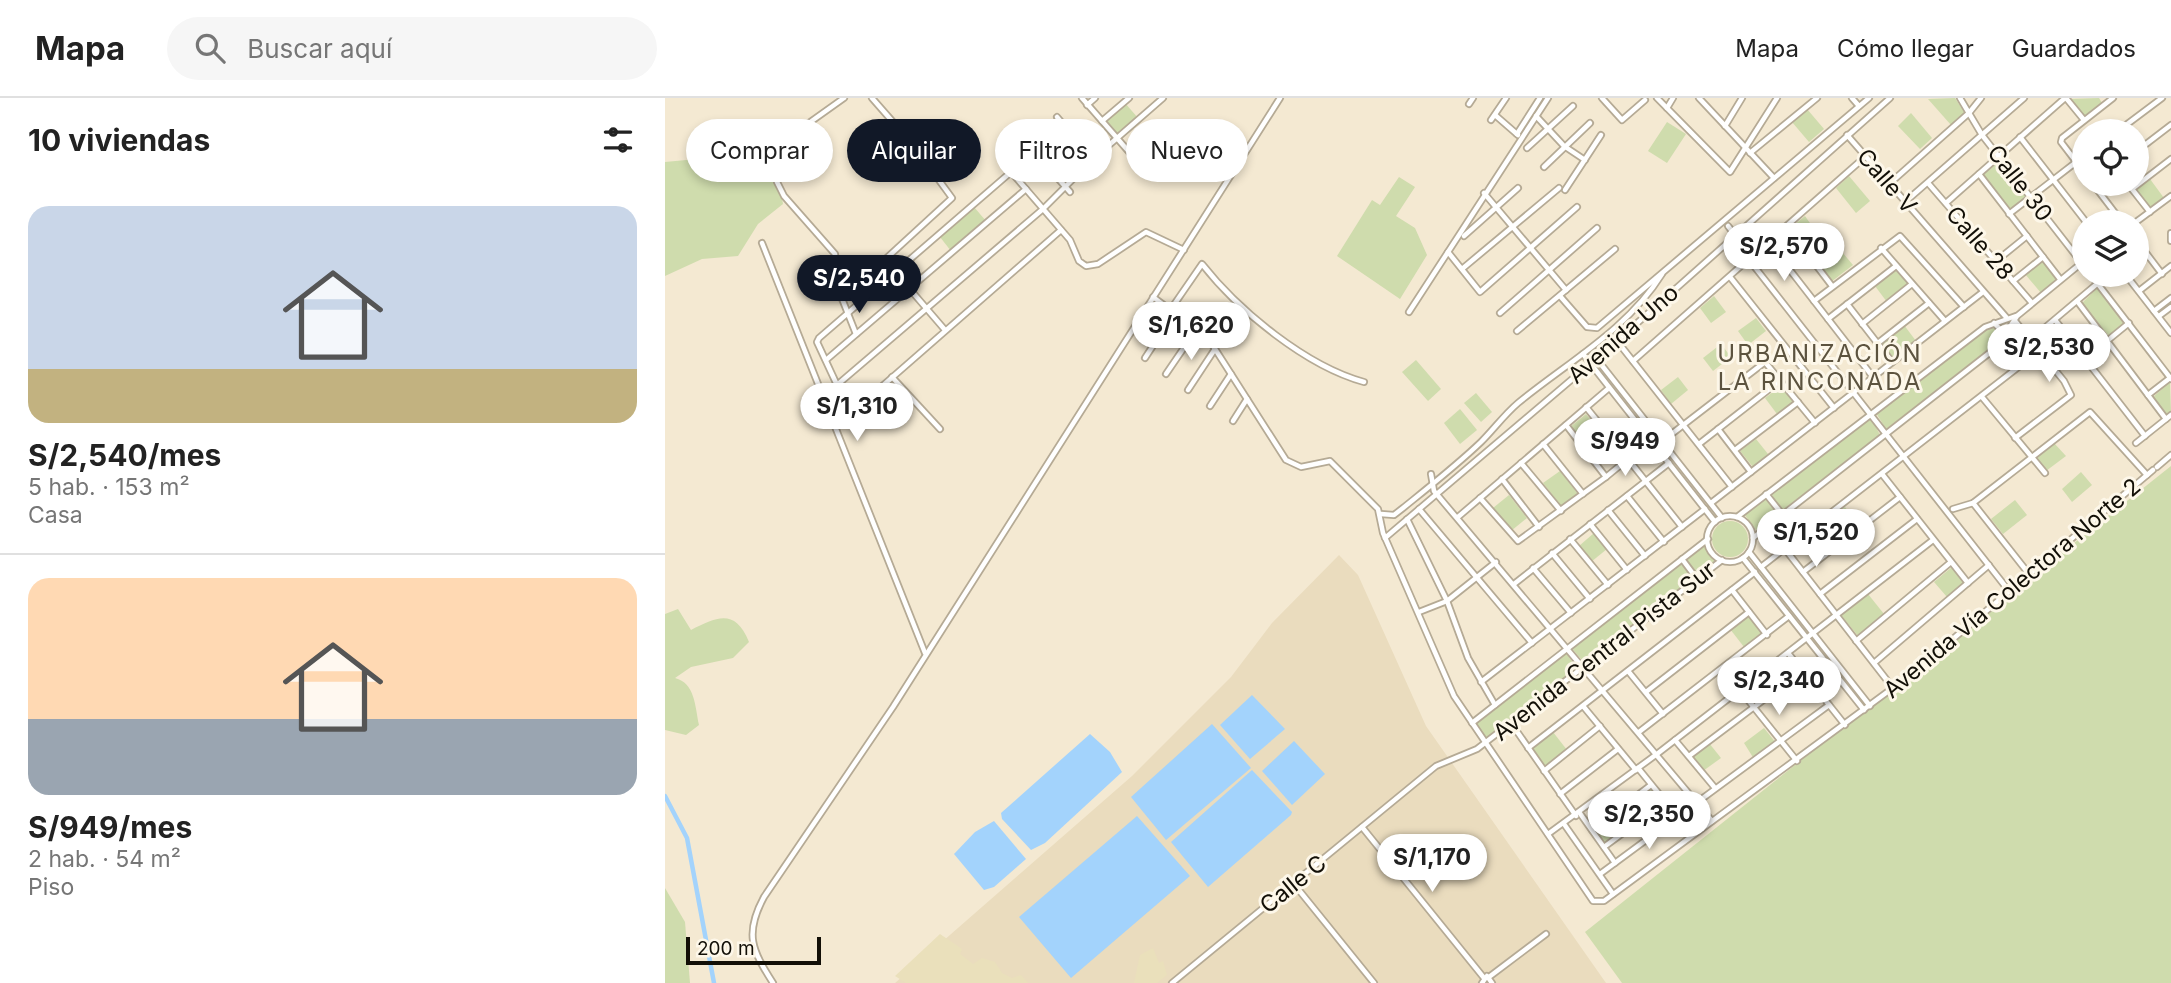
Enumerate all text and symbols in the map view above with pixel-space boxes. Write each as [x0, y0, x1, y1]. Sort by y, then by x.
search box [167, 17, 657, 80]
text: Mapa [35, 28, 125, 68]
icon: search [191, 29, 229, 67]
text: Buscar aquí [247, 33, 392, 64]
text: Mapa [1735, 34, 1799, 63]
text: Cómo llegar [1837, 34, 1974, 63]
text: Guardados [2012, 34, 2136, 63]
chip: Comprar [686, 119, 833, 182]
chip: Alquilar [847, 119, 981, 182]
chip: Filtros [995, 119, 1112, 182]
chip: Nuevo [1126, 119, 1248, 182]
map controls [2072, 119, 2149, 287]
button: locate [2072, 119, 2149, 196]
icon: filters [599, 121, 637, 159]
text: 10 viviendas [28, 122, 210, 158]
street label: Calle 30 [1981, 139, 2059, 227]
street label: Calle V [1851, 143, 1923, 219]
street label: Calle 28 [1940, 200, 2020, 286]
button: layers [2072, 210, 2149, 287]
pin: S/2,570 [1719, 223, 1849, 283]
text: S/2,570 [1739, 232, 1829, 260]
icon: home [270, 252, 396, 378]
pin: S/2,540 [794, 256, 924, 315]
text: S/2,540 [813, 264, 905, 292]
street label: Avenida Uno [1562, 278, 1684, 390]
pin: S/1,620 [1126, 302, 1256, 362]
text: S/1,620 [1148, 311, 1234, 339]
pin: S/2,530 [1984, 324, 2114, 384]
text: S/2,530 [2003, 333, 2095, 361]
district label: URBANIZACIÓN LA RINCONADA [1717, 339, 1923, 396]
pin: S/1,310 [792, 384, 922, 443]
text: S/1,310 [816, 392, 898, 420]
pin: S/949 [1576, 418, 1674, 478]
text: S/949 [1590, 427, 1660, 455]
text: S/2,540/mes [28, 437, 221, 473]
street label: Avenida Vía Colectora Norte 2 [1878, 472, 2146, 704]
text: 5 hab. · 153 m² [28, 473, 190, 501]
text: Casa [28, 501, 83, 529]
pin: S/1,520 [1751, 510, 1881, 569]
text: S/1,520 [1773, 518, 1859, 546]
street label: Avenida Central Pista Sur [1487, 555, 1721, 746]
icon: home [270, 624, 396, 750]
pin: S/2,340 [1714, 658, 1844, 717]
text: S/2,340 [1733, 666, 1825, 694]
pin: S/2,350 [1584, 792, 1714, 851]
text: S/2,350 [1604, 800, 1694, 828]
text: S/949/mes [28, 809, 192, 845]
pin: S/1,170 [1367, 834, 1497, 894]
text: S/1,170 [1393, 843, 1471, 871]
text: 2 hab. · 54 m² [28, 845, 181, 873]
street label: Calle C [1254, 849, 1332, 919]
text: Piso [28, 873, 74, 901]
scale bar [686, 934, 821, 966]
text: 200 m [697, 937, 755, 960]

